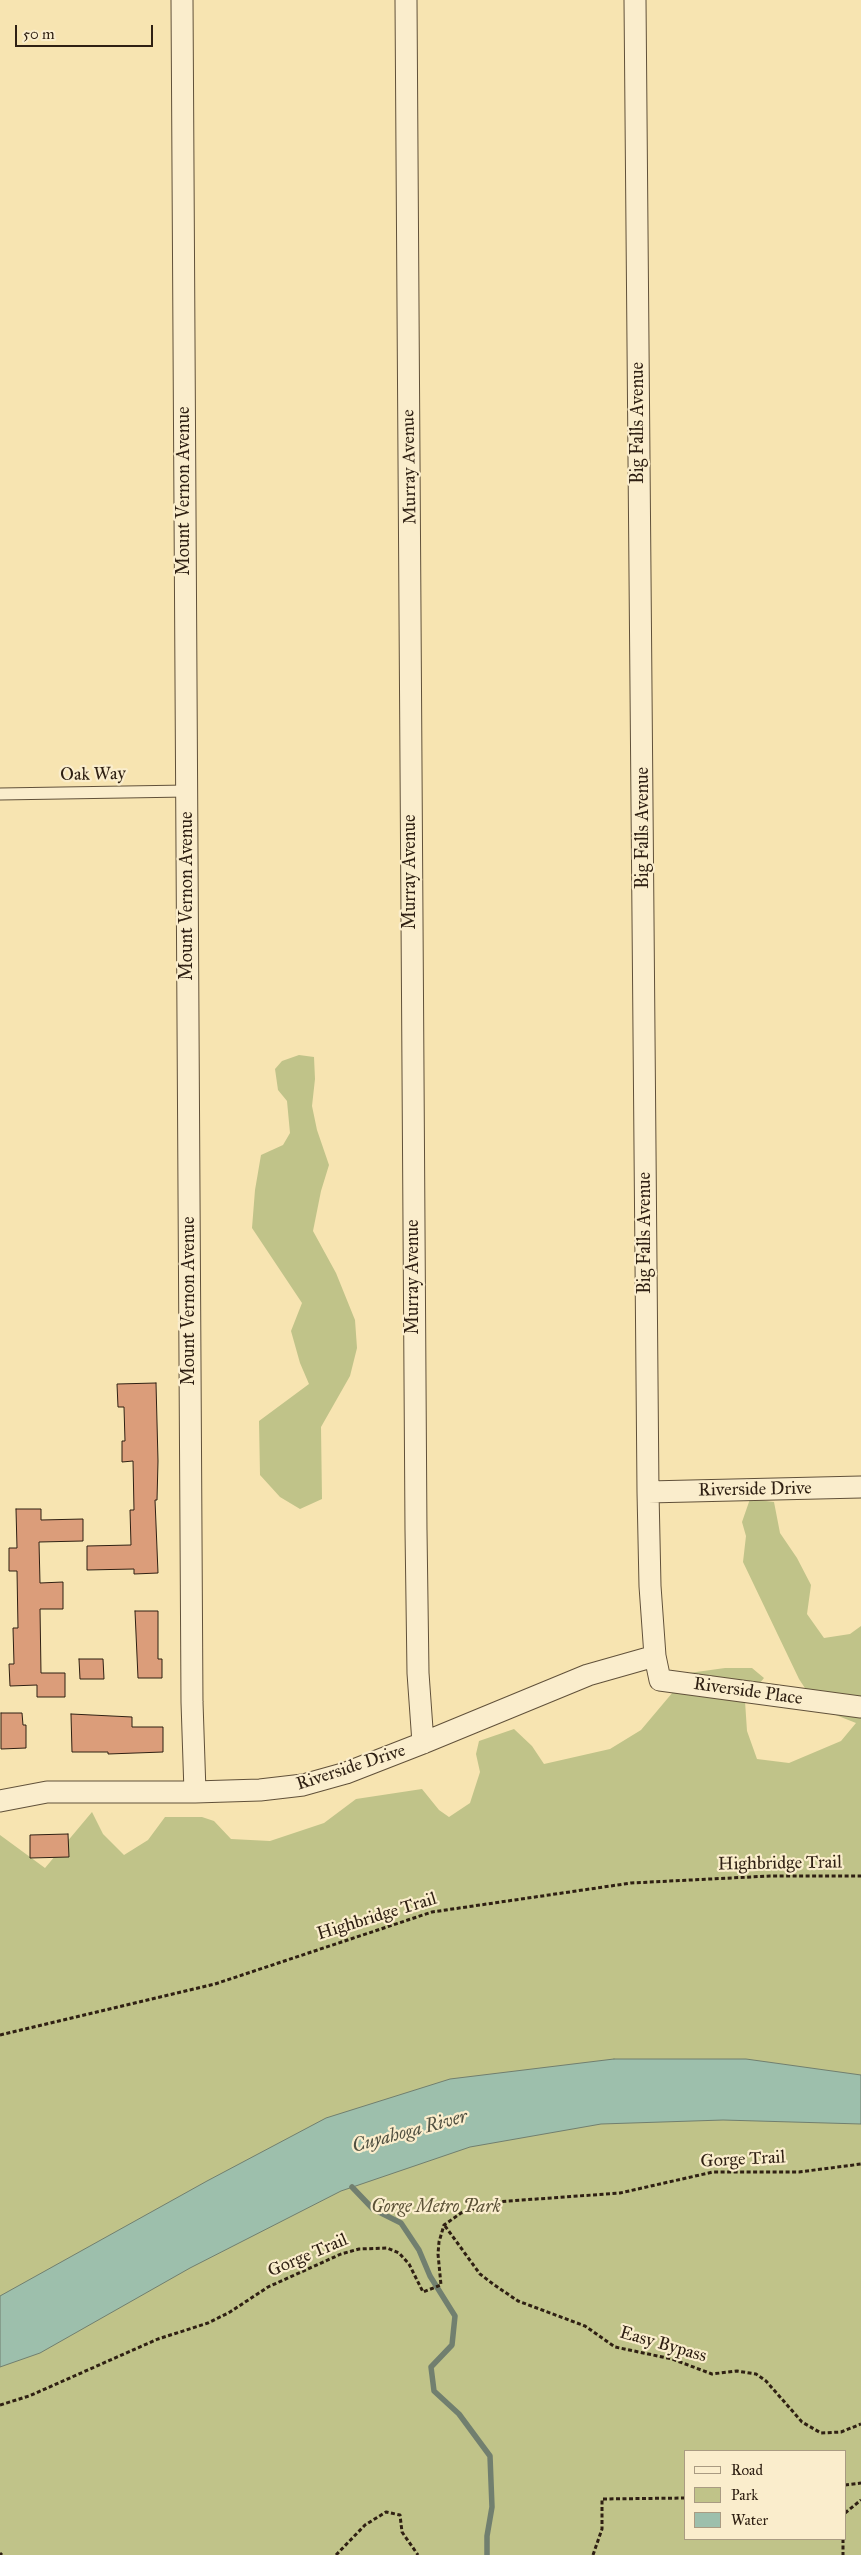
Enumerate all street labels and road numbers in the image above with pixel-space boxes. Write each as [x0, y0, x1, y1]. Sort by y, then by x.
street label: Big Falls Avenue [628, 362, 650, 484]
street label: Mount Vernon Avenue [174, 406, 196, 576]
street label: Murray Avenue [398, 409, 422, 525]
street label: Oak Way [60, 764, 126, 786]
street label: Big Falls Avenue [633, 767, 655, 889]
street label: Mount Vernon Avenue [177, 811, 199, 981]
street label: Murray Avenue [400, 814, 422, 930]
street label: Big Falls Avenue [635, 1172, 657, 1294]
street label: Mount Vernon Avenue [179, 1216, 201, 1386]
street label: Murray Avenue [403, 1219, 425, 1335]
street label: Riverside Drive [698, 1478, 812, 1502]
street label: Riverside Place [692, 1674, 804, 1710]
street label: Riverside Drive [294, 1740, 408, 1796]
street label: Highbridge Trail [718, 1852, 842, 1876]
street label: Highbridge Trail [315, 1889, 439, 1945]
street label: Gorge Trail [700, 2147, 786, 2173]
street label: Gorge Trail [265, 2229, 351, 2283]
street label: Easy Bypass [617, 2322, 709, 2368]

